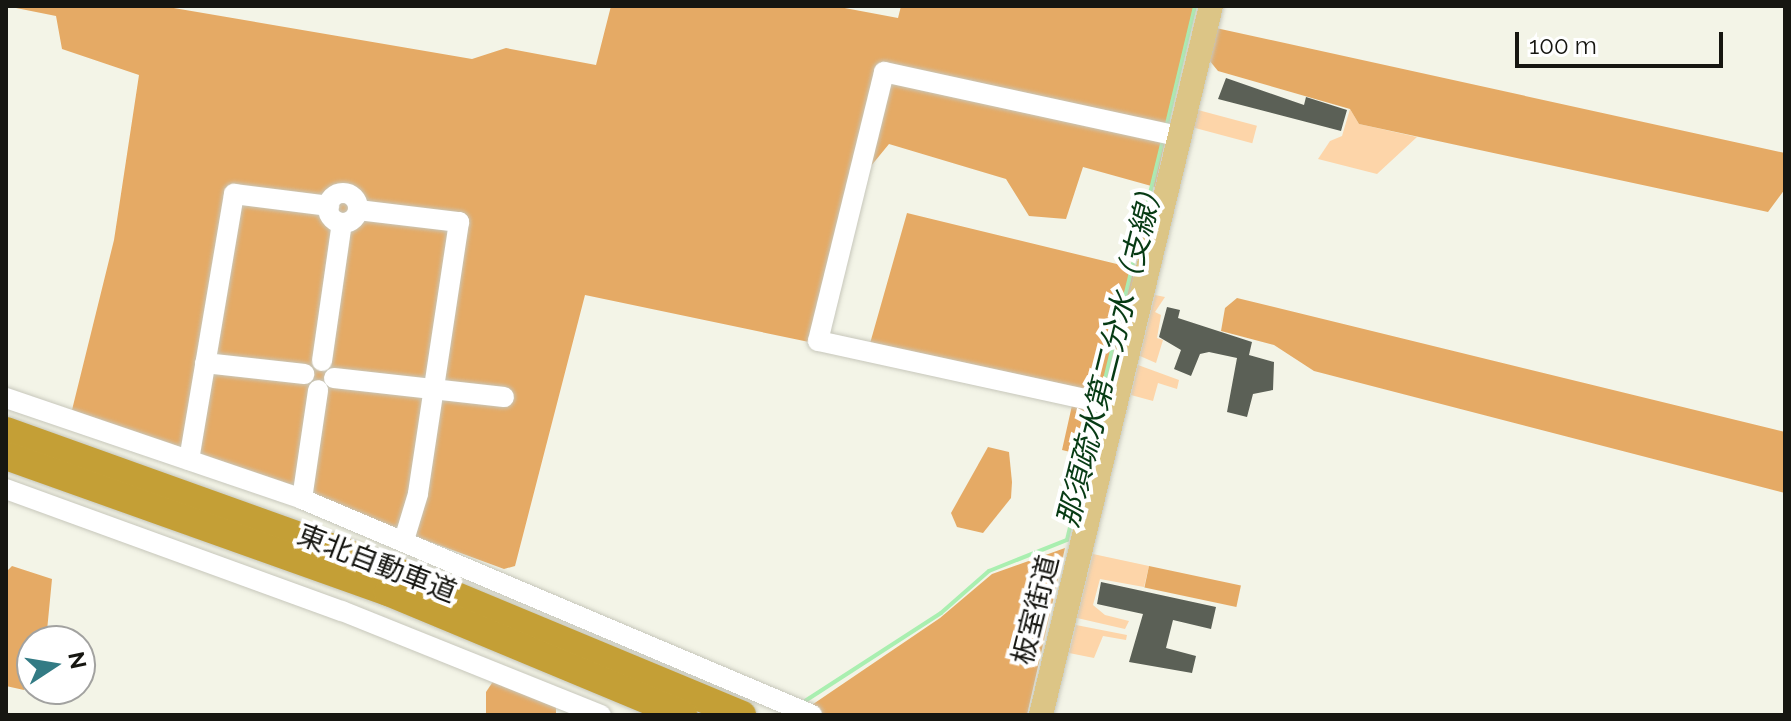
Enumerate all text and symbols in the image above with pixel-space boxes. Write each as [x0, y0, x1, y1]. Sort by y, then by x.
scale bar [1519, 16, 1727, 66]
text: 100 m [1529, 31, 1597, 60]
water label: 那須疏水第二分水（支線） [1050, 173, 1172, 531]
street label: 東北自動車道 [293, 518, 461, 610]
street label: 板室街道 [1006, 552, 1066, 668]
north arrow [16, 625, 96, 705]
text: N [63, 650, 92, 671]

